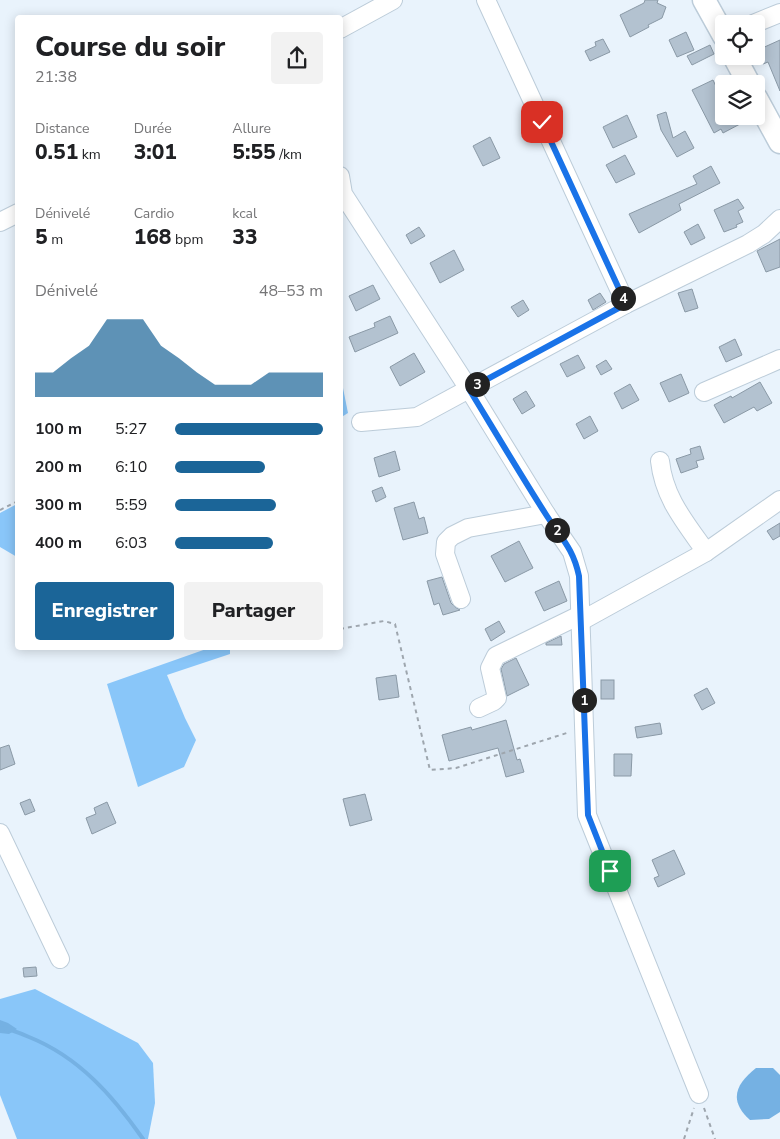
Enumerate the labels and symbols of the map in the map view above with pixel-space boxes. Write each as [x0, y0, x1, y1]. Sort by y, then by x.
pin [521, 101, 563, 143]
pin: 4 [610, 286, 636, 310]
pin: 3 [464, 372, 490, 396]
pin: 2 [544, 518, 570, 542]
pin: 1 [572, 688, 596, 712]
pin [589, 850, 631, 892]

